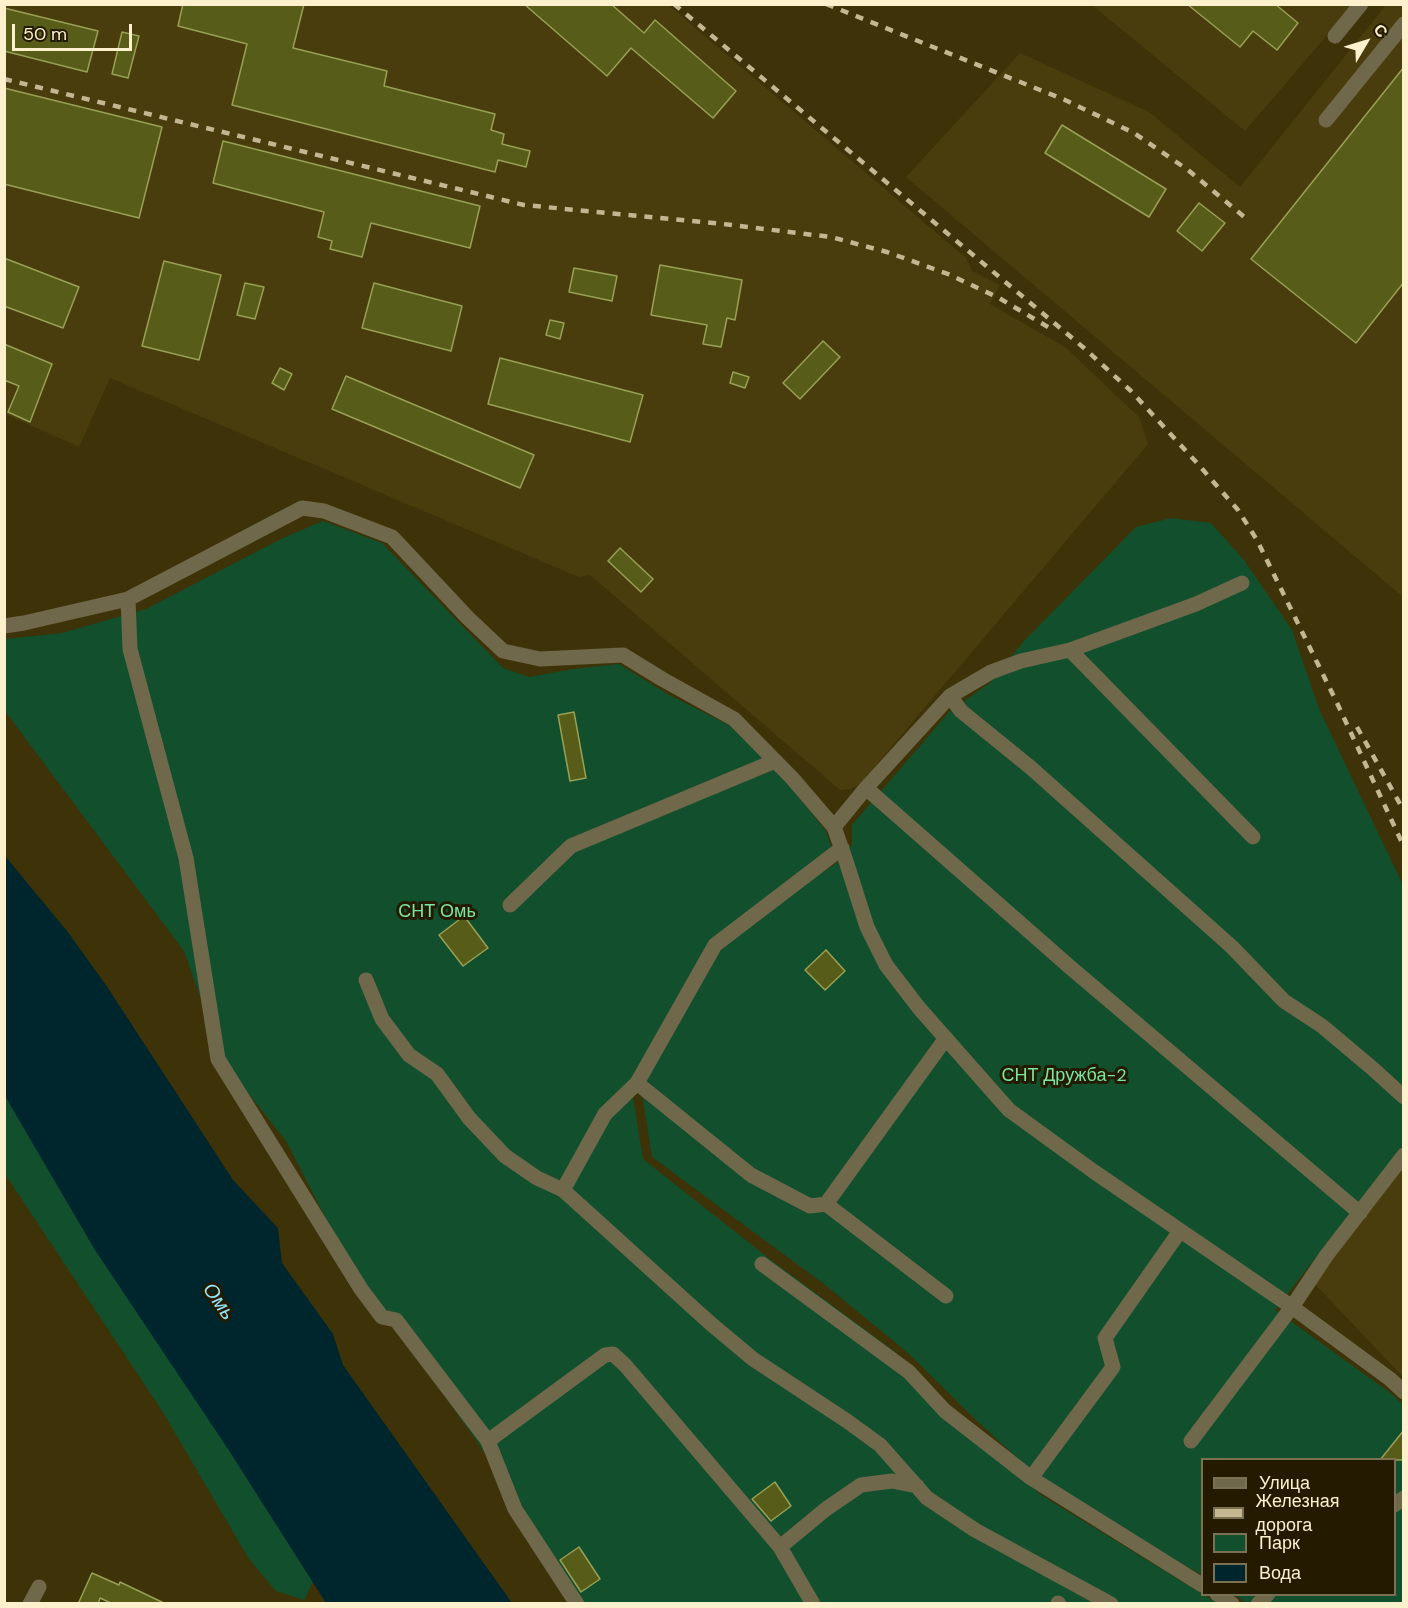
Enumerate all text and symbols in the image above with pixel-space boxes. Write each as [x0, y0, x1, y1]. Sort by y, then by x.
scale bar [15, 12, 135, 50]
north arrow [1336, 12, 1396, 72]
text: С [1369, 20, 1392, 42]
text: 50 m [23, 22, 67, 46]
park label: СНТ Омь [398, 901, 476, 923]
park label: СНТ Дружба-2 [1001, 1065, 1127, 1087]
water label: Омь [197, 1279, 239, 1325]
legend [1201, 1458, 1396, 1596]
text: Улица [1259, 1471, 1310, 1495]
text: Железная дорога [1256, 1489, 1339, 1537]
text: Парк [1259, 1531, 1300, 1555]
text: Вода [1259, 1561, 1301, 1585]

